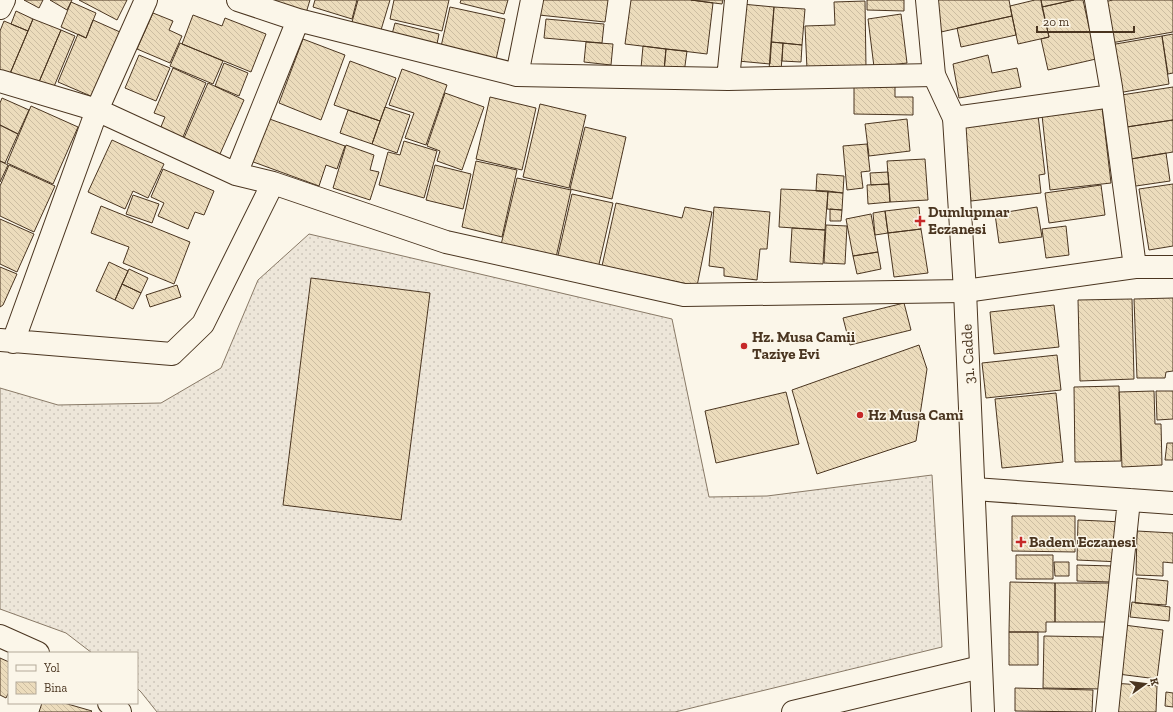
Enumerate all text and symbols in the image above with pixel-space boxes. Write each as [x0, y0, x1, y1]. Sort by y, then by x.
scale bar [1037, 8, 1134, 34]
text: 20 m [1043, 15, 1070, 29]
place label: Dumlupınar Eczanesi [928, 203, 1010, 238]
marker: Dumlupınar Eczanesi [915, 216, 925, 226]
street label: 31. Cadde [957, 323, 979, 385]
place label: Hz. Musa Camii Taziye Evi [752, 328, 856, 363]
marker: Hz. Musa Camii Taziye Evi [739, 341, 749, 351]
place label: Hz Musa Cami [868, 406, 964, 424]
marker: Hz Musa Cami [855, 410, 865, 420]
place label: Badem Eczanesi [1029, 533, 1136, 551]
marker: Badem Eczanesi [1016, 537, 1026, 547]
legend [8, 652, 138, 704]
text: Yol [43, 661, 60, 675]
north arrow [1125, 664, 1165, 704]
text: K [1147, 677, 1162, 687]
text: Bina [44, 681, 67, 695]

